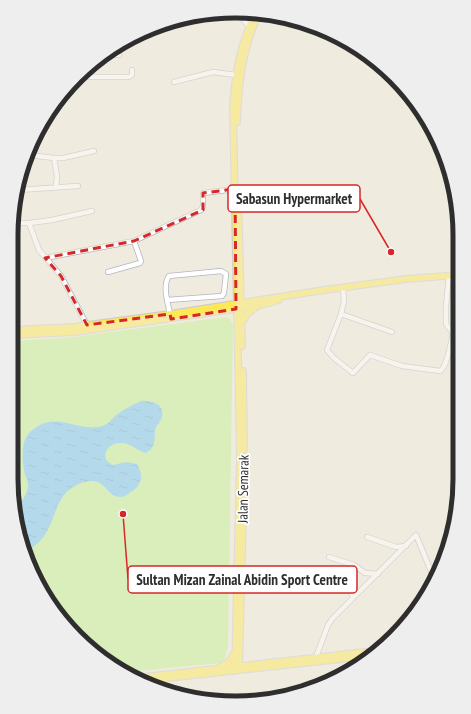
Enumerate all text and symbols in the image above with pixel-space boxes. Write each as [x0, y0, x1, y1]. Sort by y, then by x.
callout: Sabasun Hypermarket [228, 185, 360, 212]
text: Sabasun Hypermarket [236, 189, 353, 208]
street label: Jalan Semarak [233, 454, 253, 524]
callout: Sultan Mizan Zainal Abidin Sport Centre [128, 566, 357, 593]
text: Sultan Mizan Zainal Abidin Sport Centre [136, 570, 348, 589]

